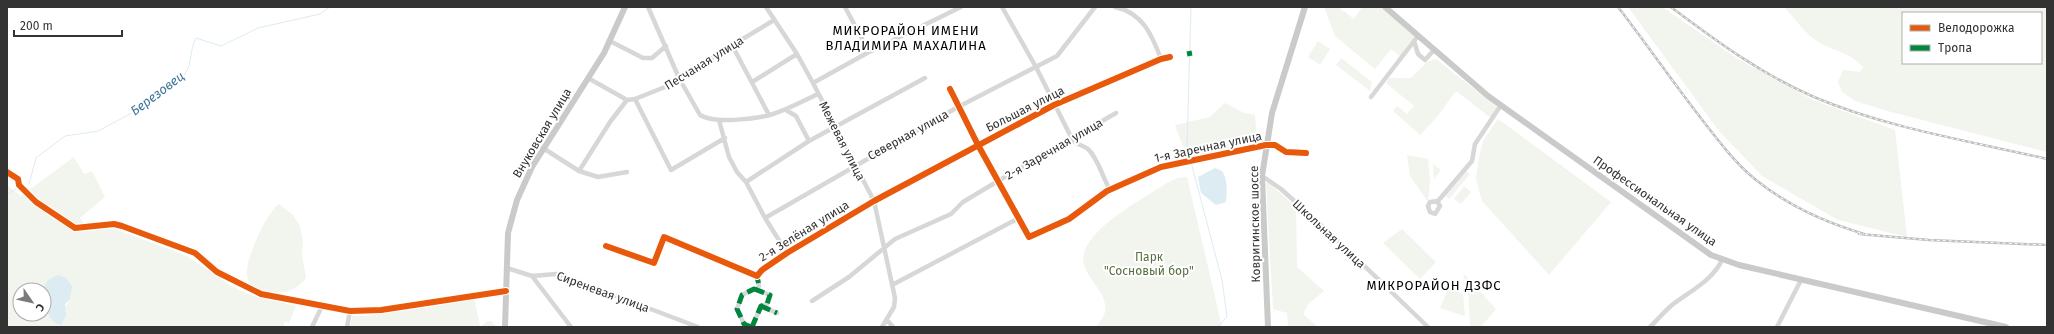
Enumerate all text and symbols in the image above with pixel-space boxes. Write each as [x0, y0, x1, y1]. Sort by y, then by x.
scale bar [14, 12, 122, 38]
legend [1902, 12, 2042, 64]
text: 200 m [20, 19, 53, 33]
text: Велодорожка [1938, 21, 2014, 35]
district label: МИКРОРАЙОН ИМЕНИ ВЛАДИМИРА МАХАЛИНА [825, 23, 987, 53]
street label: Песчаная улица [662, 33, 746, 93]
text: Тропа [1938, 41, 1972, 55]
water label: Березовец [127, 68, 187, 118]
street label: Большая улица [983, 83, 1067, 135]
street label: Внуковская улица [510, 86, 574, 180]
street label: Межевая улица [816, 99, 868, 183]
street label: Северная улица [865, 107, 951, 163]
street label: 2-я Заречная улица [1003, 115, 1105, 183]
street label: 1-я Заречная улица [1153, 129, 1263, 165]
street label: Профессиональная улица [1591, 153, 1719, 249]
street label: Ковригинское шоссе [1247, 165, 1263, 283]
street label: Школьная улица [1290, 197, 1368, 271]
street label: 2-я Зелёная улица [756, 198, 852, 264]
park label: Парк "Сосновый бор" [1104, 250, 1194, 278]
street label: Сиреневая улица [555, 269, 651, 315]
district label: МИКРОРАЙОН ДЗФС [1366, 278, 1502, 293]
north arrow [12, 282, 52, 322]
text: С [32, 301, 47, 314]

